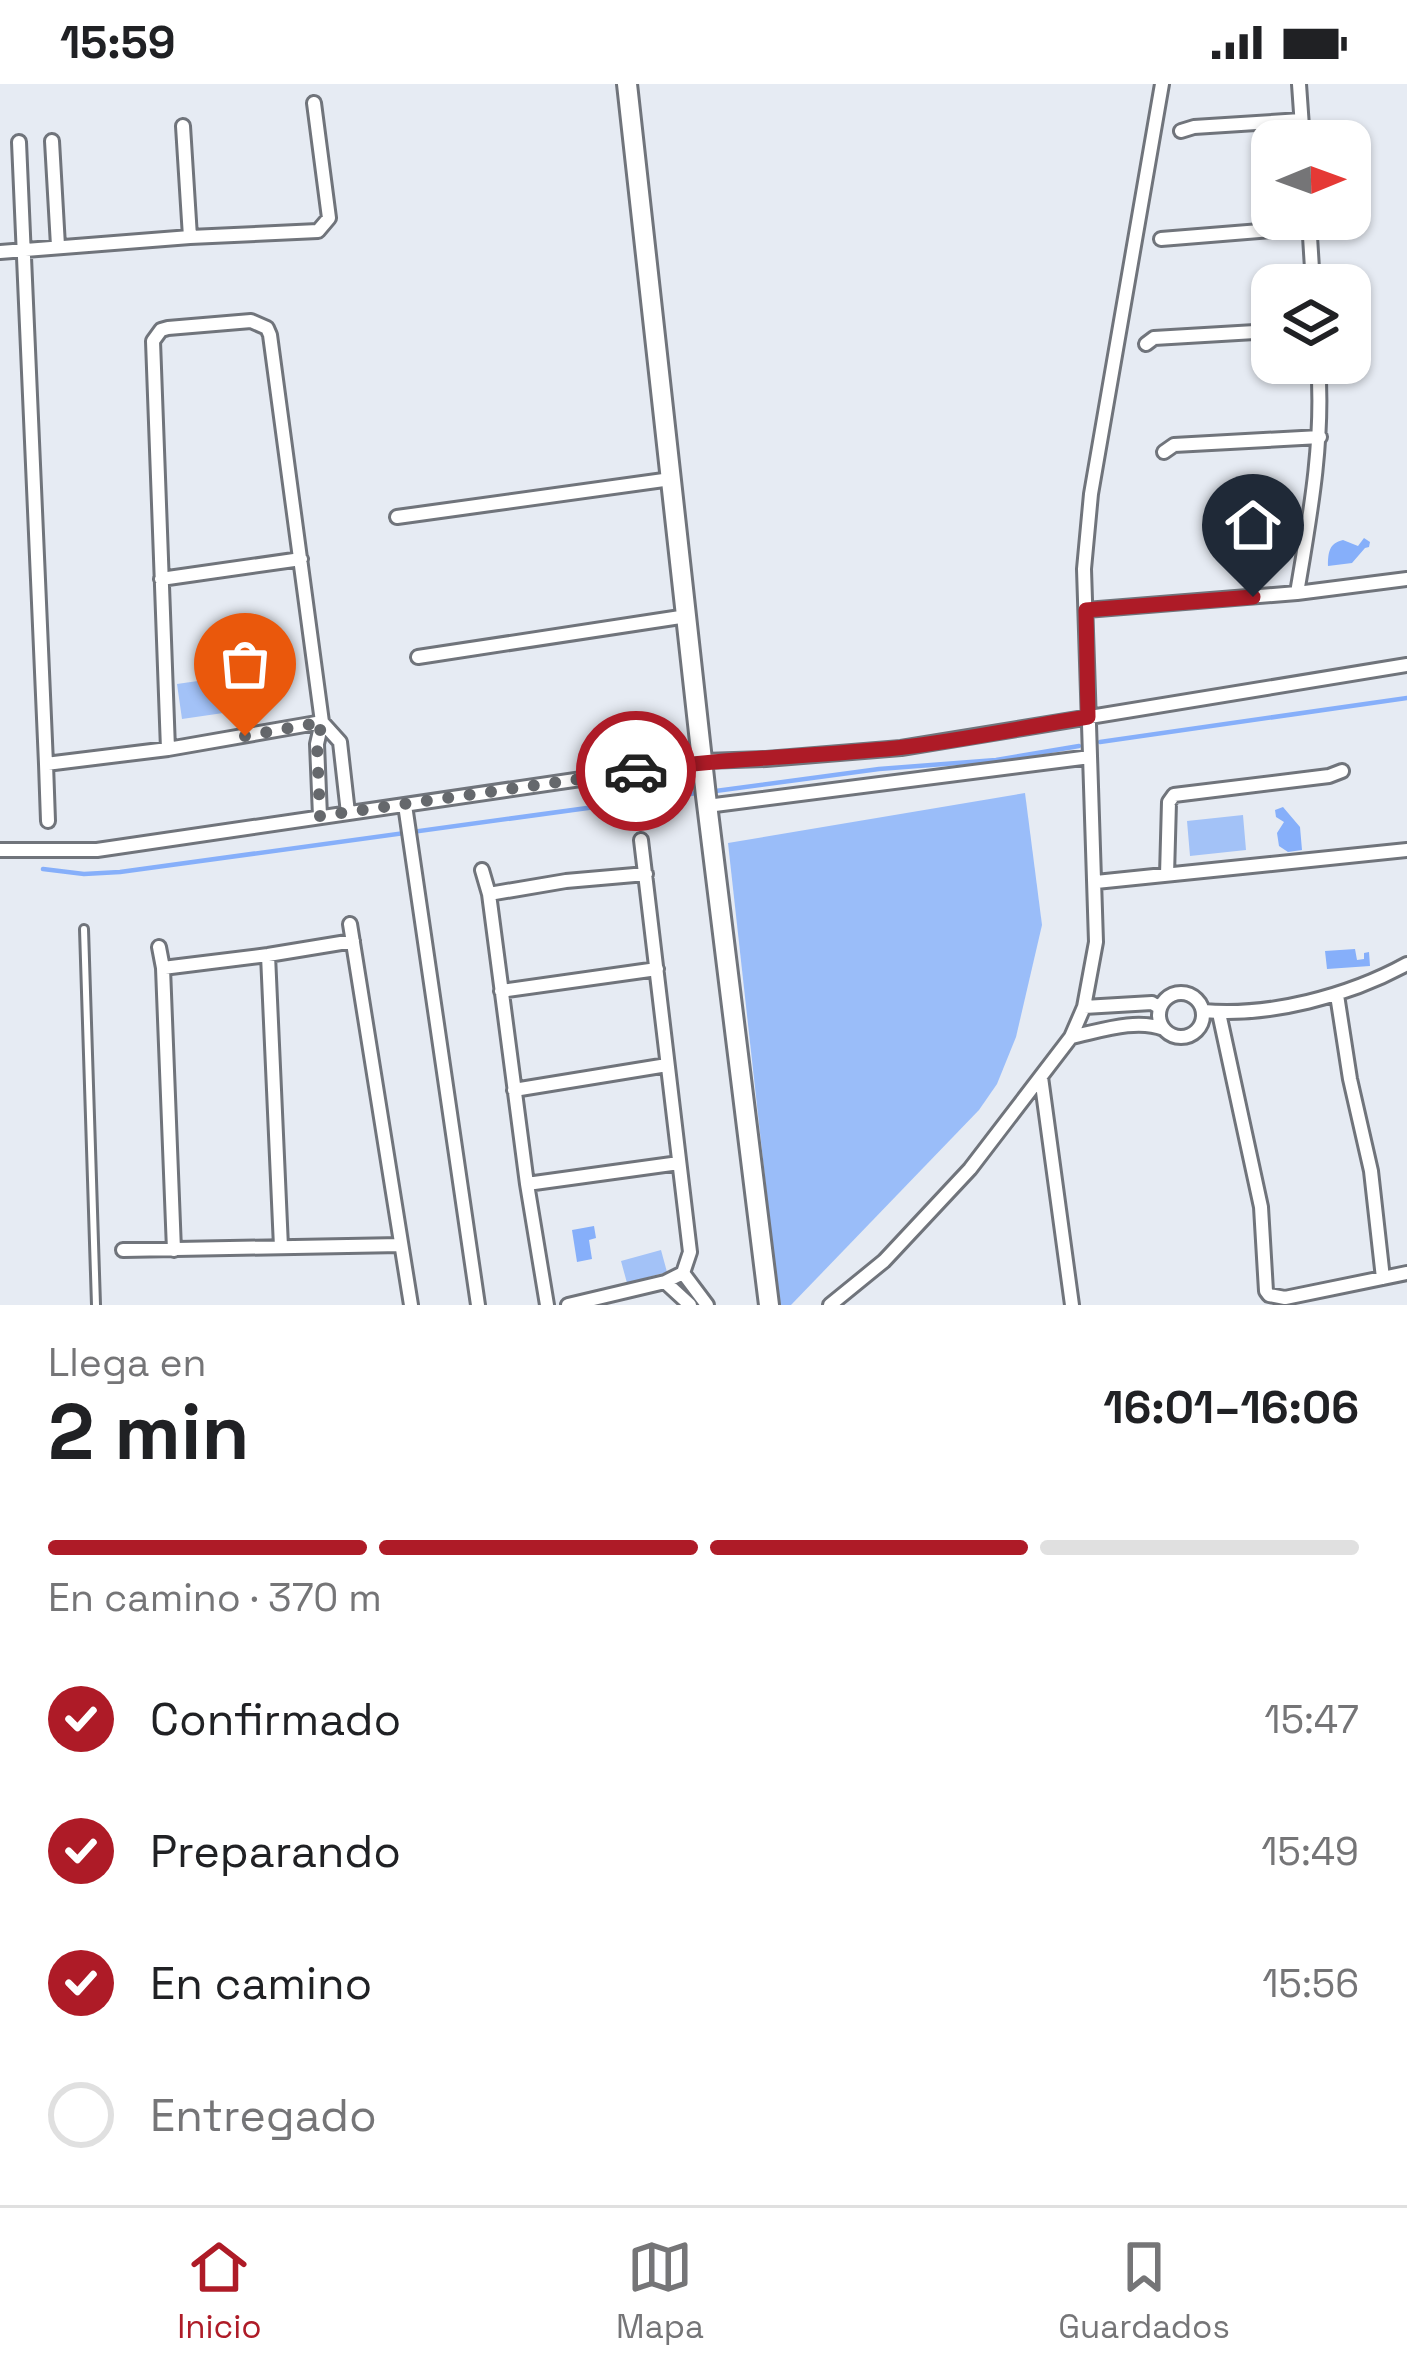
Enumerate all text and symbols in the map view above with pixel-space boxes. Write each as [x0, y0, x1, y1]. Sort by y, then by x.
text: 15:59 [60, 14, 176, 71]
north arrow [1251, 120, 1371, 240]
map controls [1251, 120, 1371, 384]
button: layers [1251, 264, 1371, 384]
pin [1202, 474, 1304, 597]
icon: home [1220, 492, 1286, 558]
pin [194, 613, 296, 736]
icon: bag [212, 631, 278, 697]
courier [576, 711, 696, 831]
icon: car [603, 738, 669, 804]
text: Llega en [48, 1338, 206, 1387]
text: 16:01–16:06 [1103, 1379, 1359, 1436]
text: 2 min [48, 1382, 250, 1482]
text: En camino · 370 m [48, 1573, 382, 1622]
icon: check [48, 1686, 114, 1752]
text: Confirmado [150, 1691, 401, 1748]
text: 15:47 [1264, 1695, 1359, 1744]
icon: check [48, 1818, 114, 1884]
text: Preparando [150, 1823, 401, 1880]
text: 15:49 [1261, 1827, 1359, 1876]
icon: check [48, 1950, 114, 2016]
text: En camino [150, 1955, 372, 2012]
text: 15:56 [1262, 1959, 1359, 2008]
text: Entregado [150, 2087, 377, 2144]
tab: Inicio [177, 2234, 262, 2348]
tab: Mapa [616, 2234, 704, 2348]
tab: Guardados [1058, 2234, 1230, 2348]

